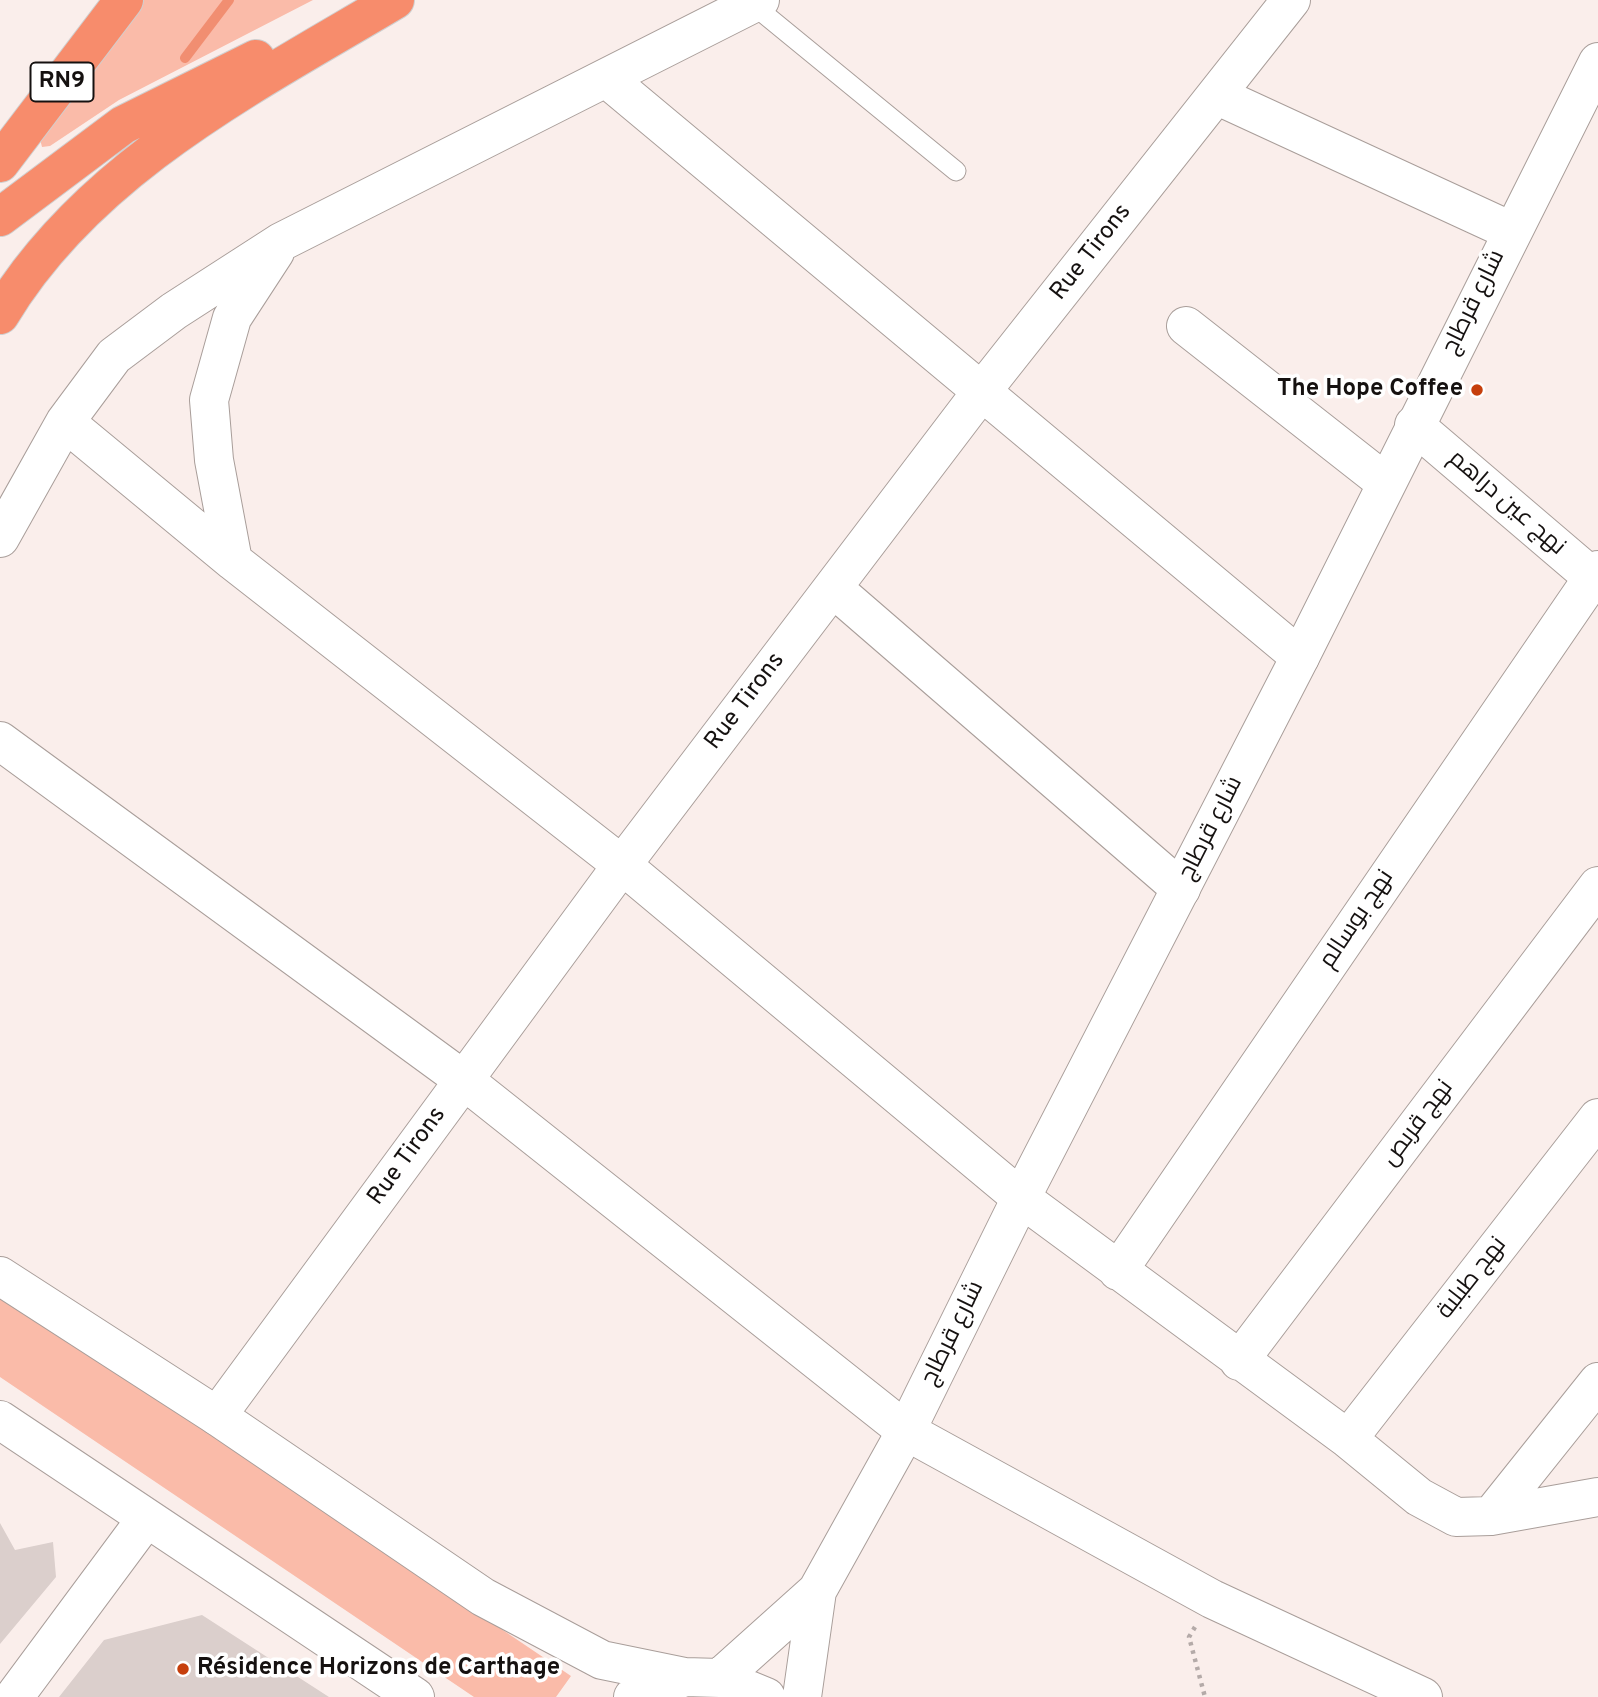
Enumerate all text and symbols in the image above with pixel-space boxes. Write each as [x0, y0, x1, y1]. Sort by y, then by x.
road number: RN9 [31, 62, 94, 102]
street label: Rue Tirons [1045, 199, 1139, 307]
street label: شارع قرطاج [1437, 246, 1513, 360]
place label: The Hope Coffee [1277, 376, 1463, 404]
marker: The Hope Coffee [1469, 382, 1485, 398]
street label: نهج عين دراهم [1441, 445, 1571, 563]
street label: Rue Tirons [700, 648, 792, 756]
street label: شارع قرطاج [1174, 772, 1250, 886]
street label: نهج بوسالم [1315, 865, 1401, 975]
street label: نهج قربص [1377, 1075, 1461, 1173]
street label: Rue Tirons [363, 1102, 453, 1212]
street label: نهج طبلبة [1432, 1232, 1514, 1326]
street label: شارع قرطاج [916, 1277, 992, 1391]
place label: Résidence Horizons de Carthage [197, 1655, 560, 1683]
marker: Résidence Horizons de Carthage [175, 1661, 191, 1677]

